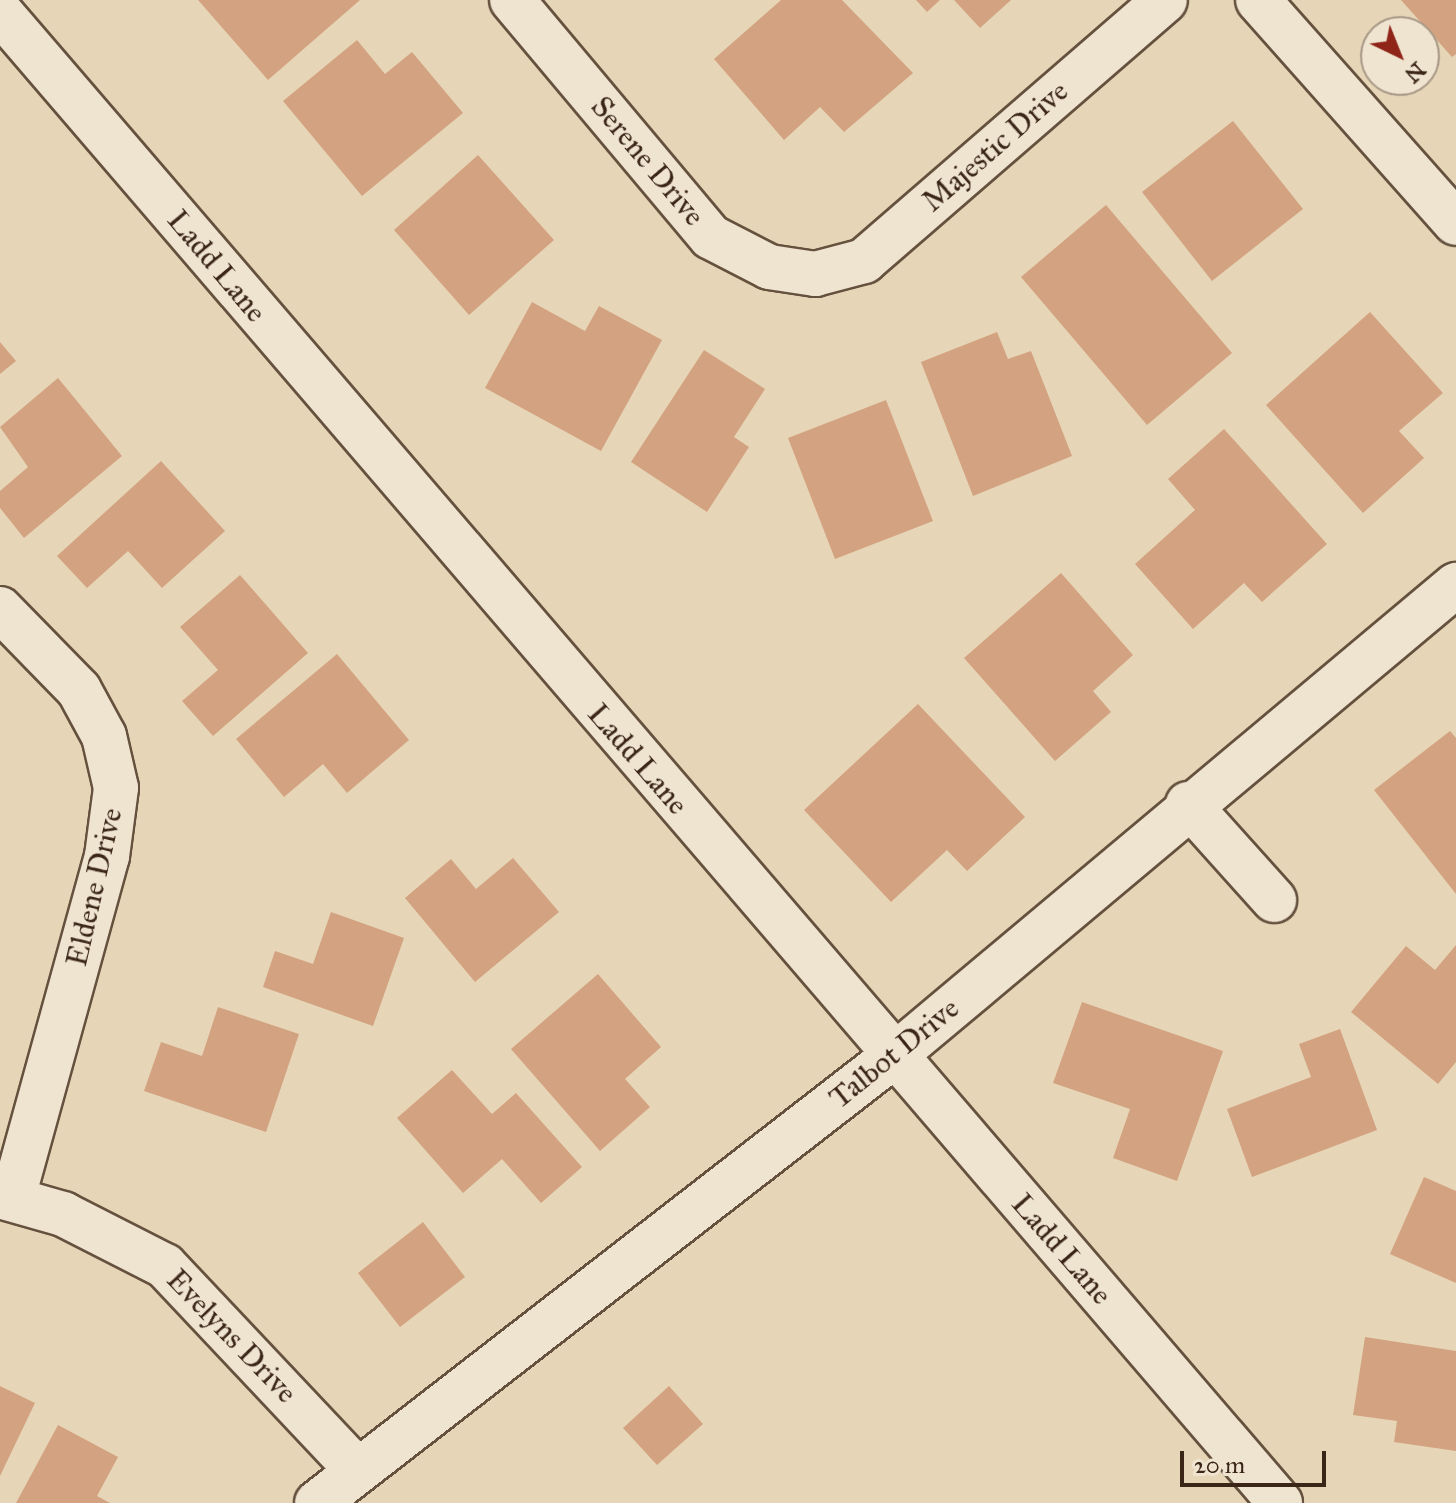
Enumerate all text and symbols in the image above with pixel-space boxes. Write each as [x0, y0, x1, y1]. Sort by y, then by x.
north arrow [1360, 16, 1440, 96]
text: N [1399, 56, 1431, 89]
street label: Majestic Drive [915, 73, 1075, 219]
street label: Serene Drive [583, 89, 713, 233]
street label: Ladd Lane [160, 203, 274, 329]
street label: Ladd Lane [580, 696, 696, 822]
street label: Eldene Drive [58, 804, 130, 970]
street label: Talbot Drive [822, 990, 966, 1116]
street label: Ladd Lane [1004, 1186, 1120, 1312]
street label: Evelyns Drive [159, 1262, 305, 1410]
scale bar [1184, 1435, 1330, 1485]
text: 20 m [1194, 1450, 1245, 1480]

